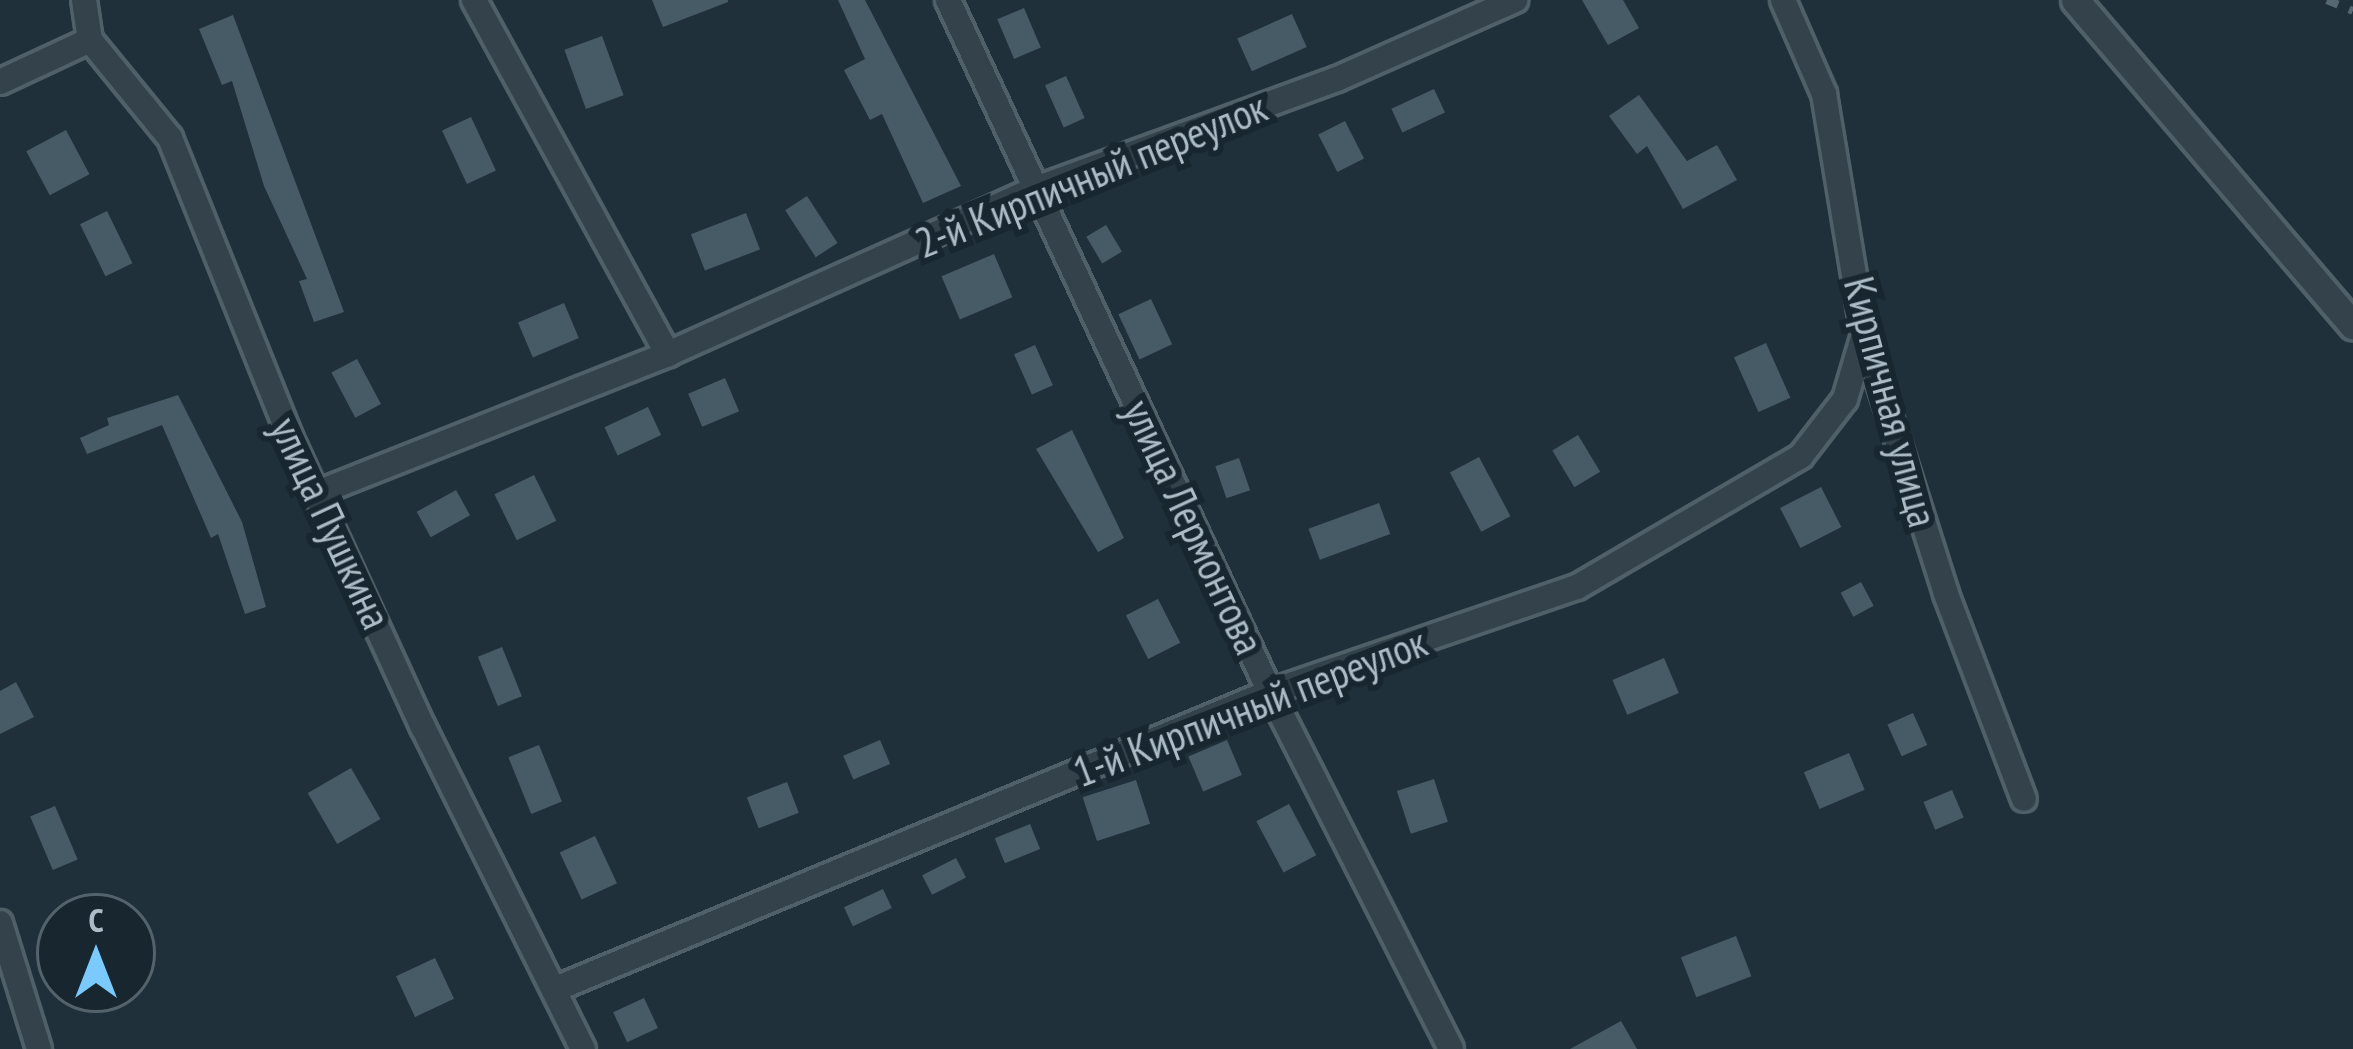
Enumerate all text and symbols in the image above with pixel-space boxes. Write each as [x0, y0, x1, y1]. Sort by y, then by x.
street label: 2-й Кирпичный переулок [908, 82, 1274, 268]
street label: Кирпичная улица [1833, 271, 1949, 533]
street label: улица Лермонтова [1113, 392, 1275, 662]
street label: улица Пушкина [260, 409, 402, 637]
street label: 1-й Кирпичный переулок [1066, 616, 1434, 798]
north arrow [36, 893, 156, 1013]
text: С [88, 898, 104, 941]

